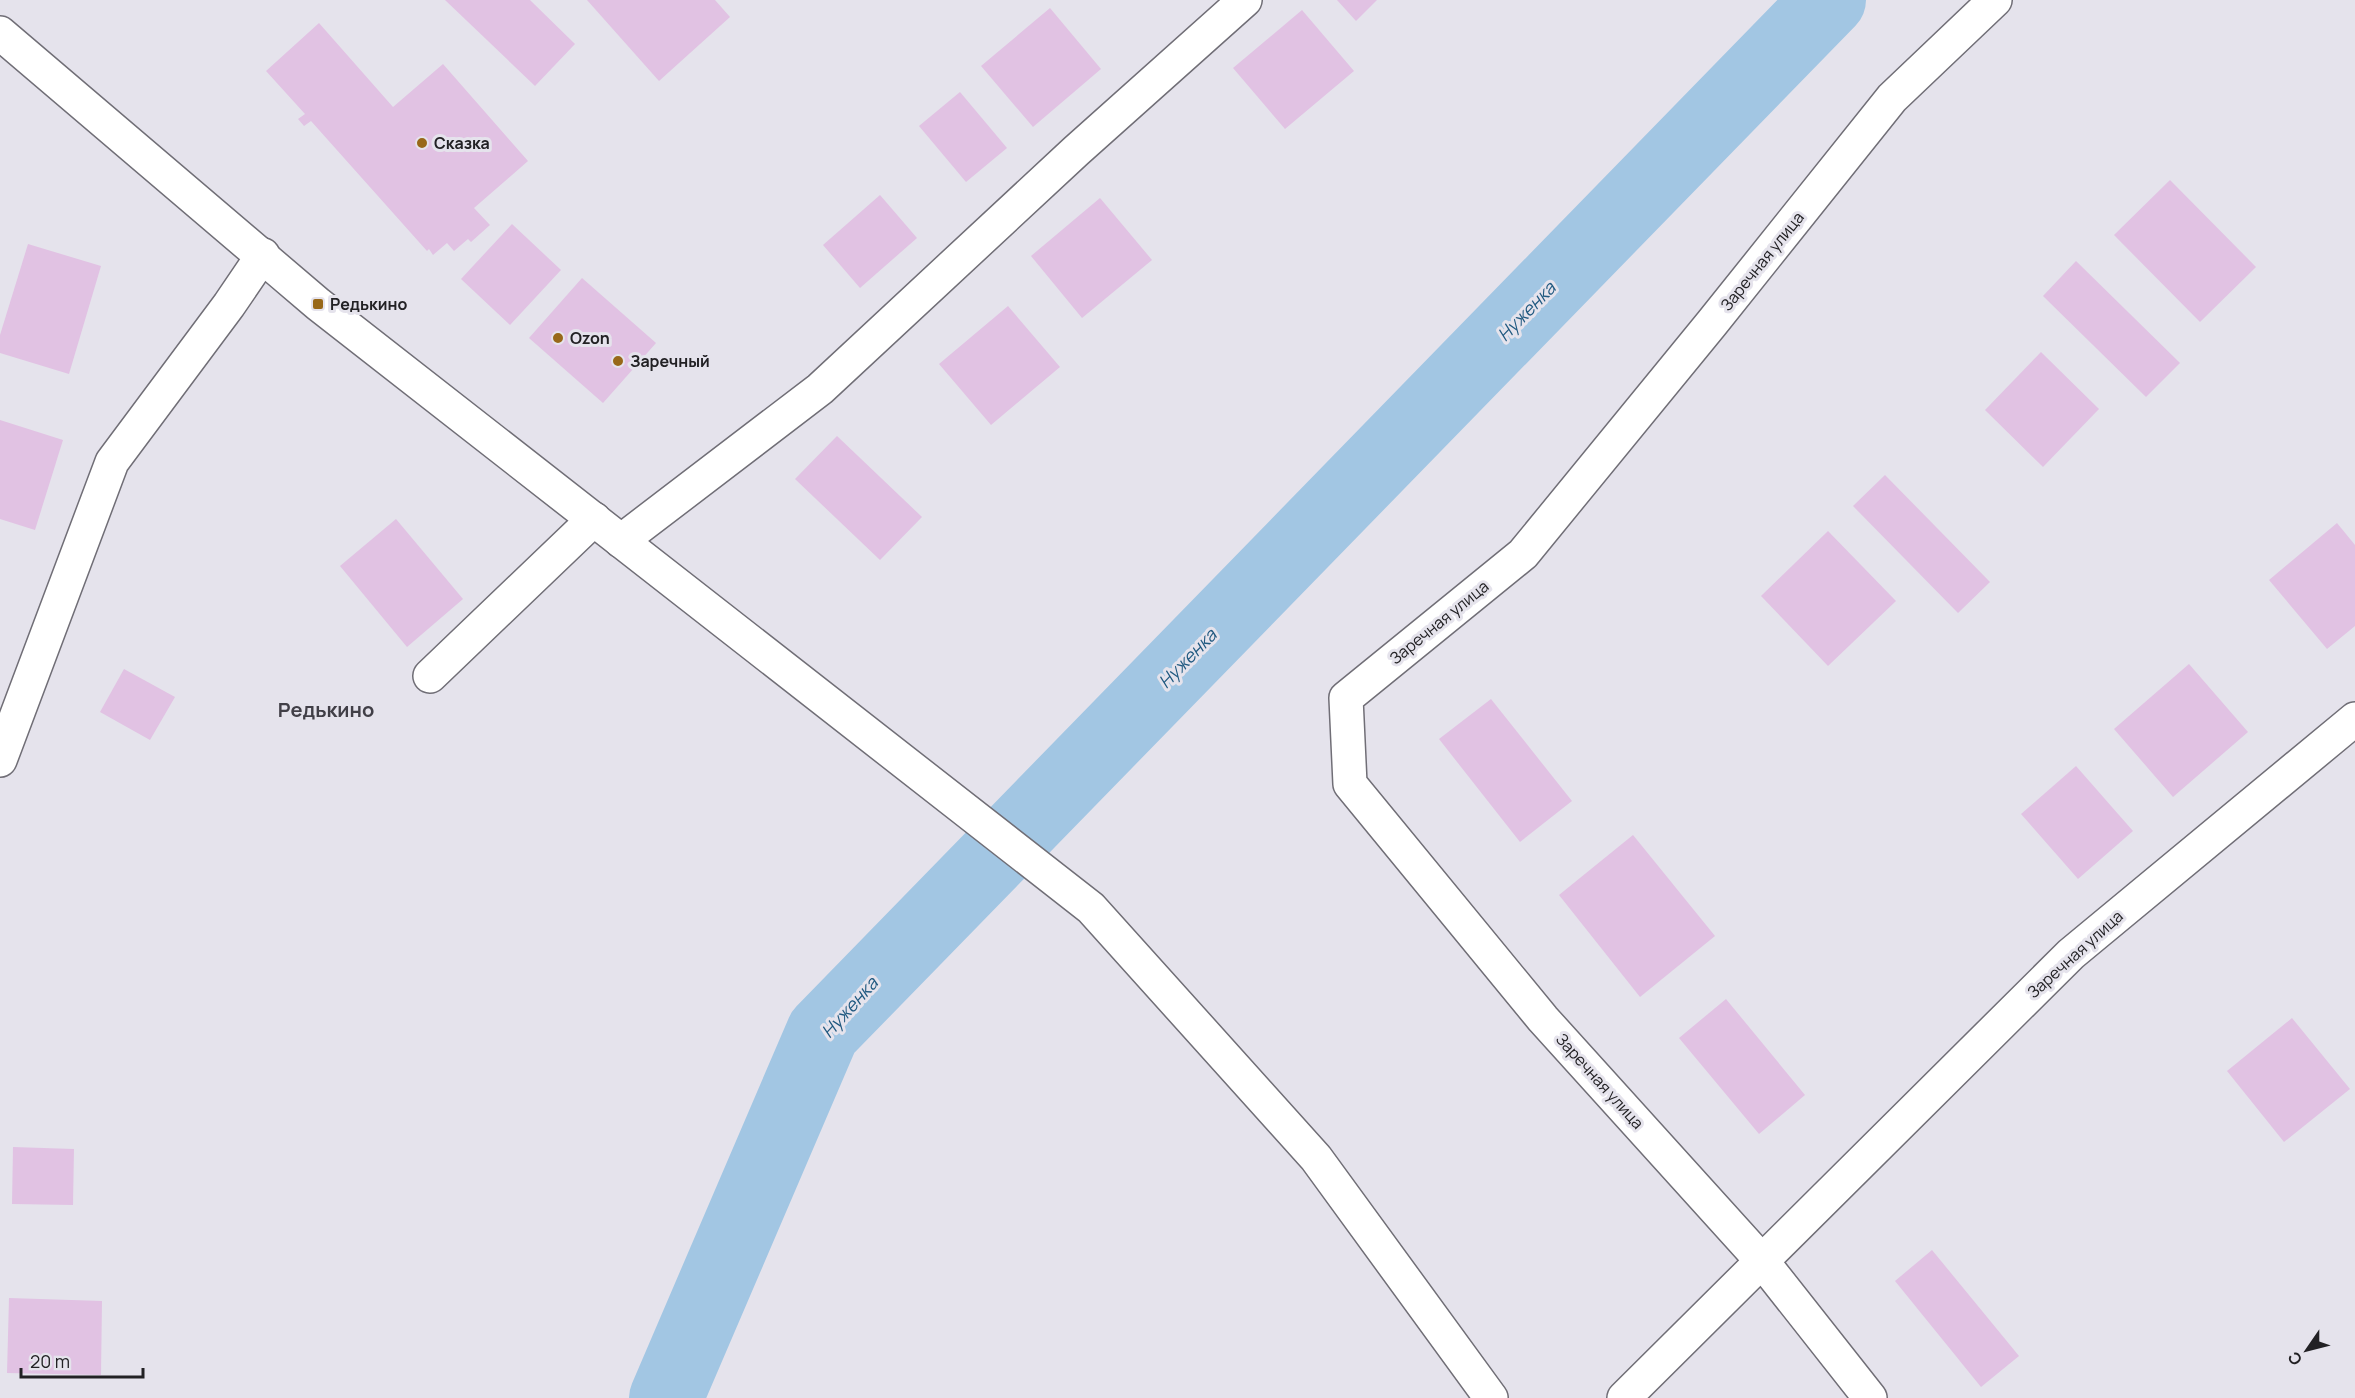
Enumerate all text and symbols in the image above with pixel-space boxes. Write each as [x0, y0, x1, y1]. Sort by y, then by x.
place label: Сказка [434, 132, 490, 154]
marker: Сказка [415, 136, 429, 150]
street label: Заречная улица [1715, 207, 1809, 315]
water label: Нуженка [1492, 275, 1561, 346]
place label: Редькино [330, 293, 407, 315]
marker: Редькино [311, 297, 325, 311]
place label: Ozon [570, 327, 610, 349]
marker: Ozon [551, 331, 565, 345]
place label: Заречный [630, 350, 710, 372]
marker: Заречный [611, 354, 625, 368]
street label: Заречная улица [1385, 575, 1493, 669]
water label: Нуженка [1153, 622, 1222, 693]
district label: Редькино [278, 696, 374, 723]
street label: Заречная улица [2022, 905, 2128, 1003]
water label: Нуженка [815, 971, 883, 1043]
street label: Заречная улица [1551, 1028, 1649, 1134]
north arrow [2277, 1320, 2337, 1380]
scale bar [21, 1341, 142, 1379]
text: С [2282, 1347, 2307, 1370]
text: 20 m [30, 1349, 70, 1373]

